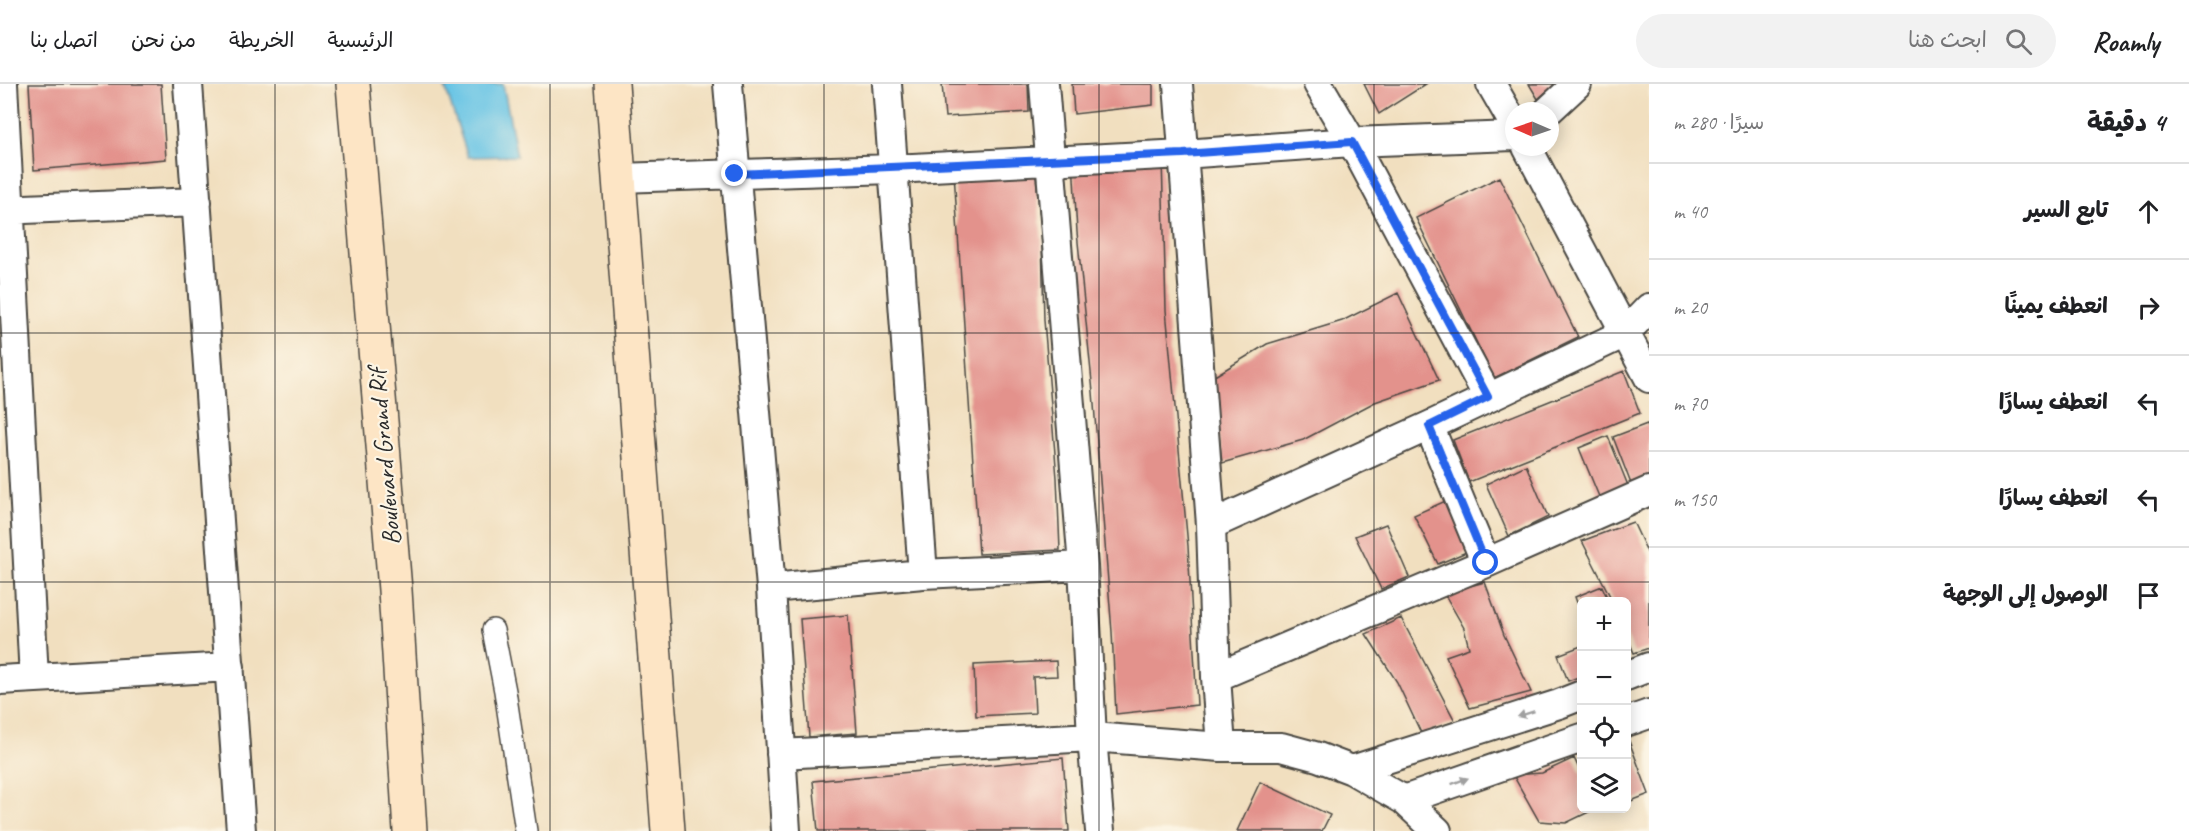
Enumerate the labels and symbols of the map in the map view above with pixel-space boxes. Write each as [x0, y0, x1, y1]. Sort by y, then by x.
north arrow [1505, 102, 1559, 156]
route end [721, 160, 747, 186]
street label: Boulevard Grand Rif [359, 362, 408, 547]
route start [1472, 549, 1498, 575]
one-way arrow [1517, 710, 1535, 719]
one-way arrow [1451, 775, 1469, 785]

